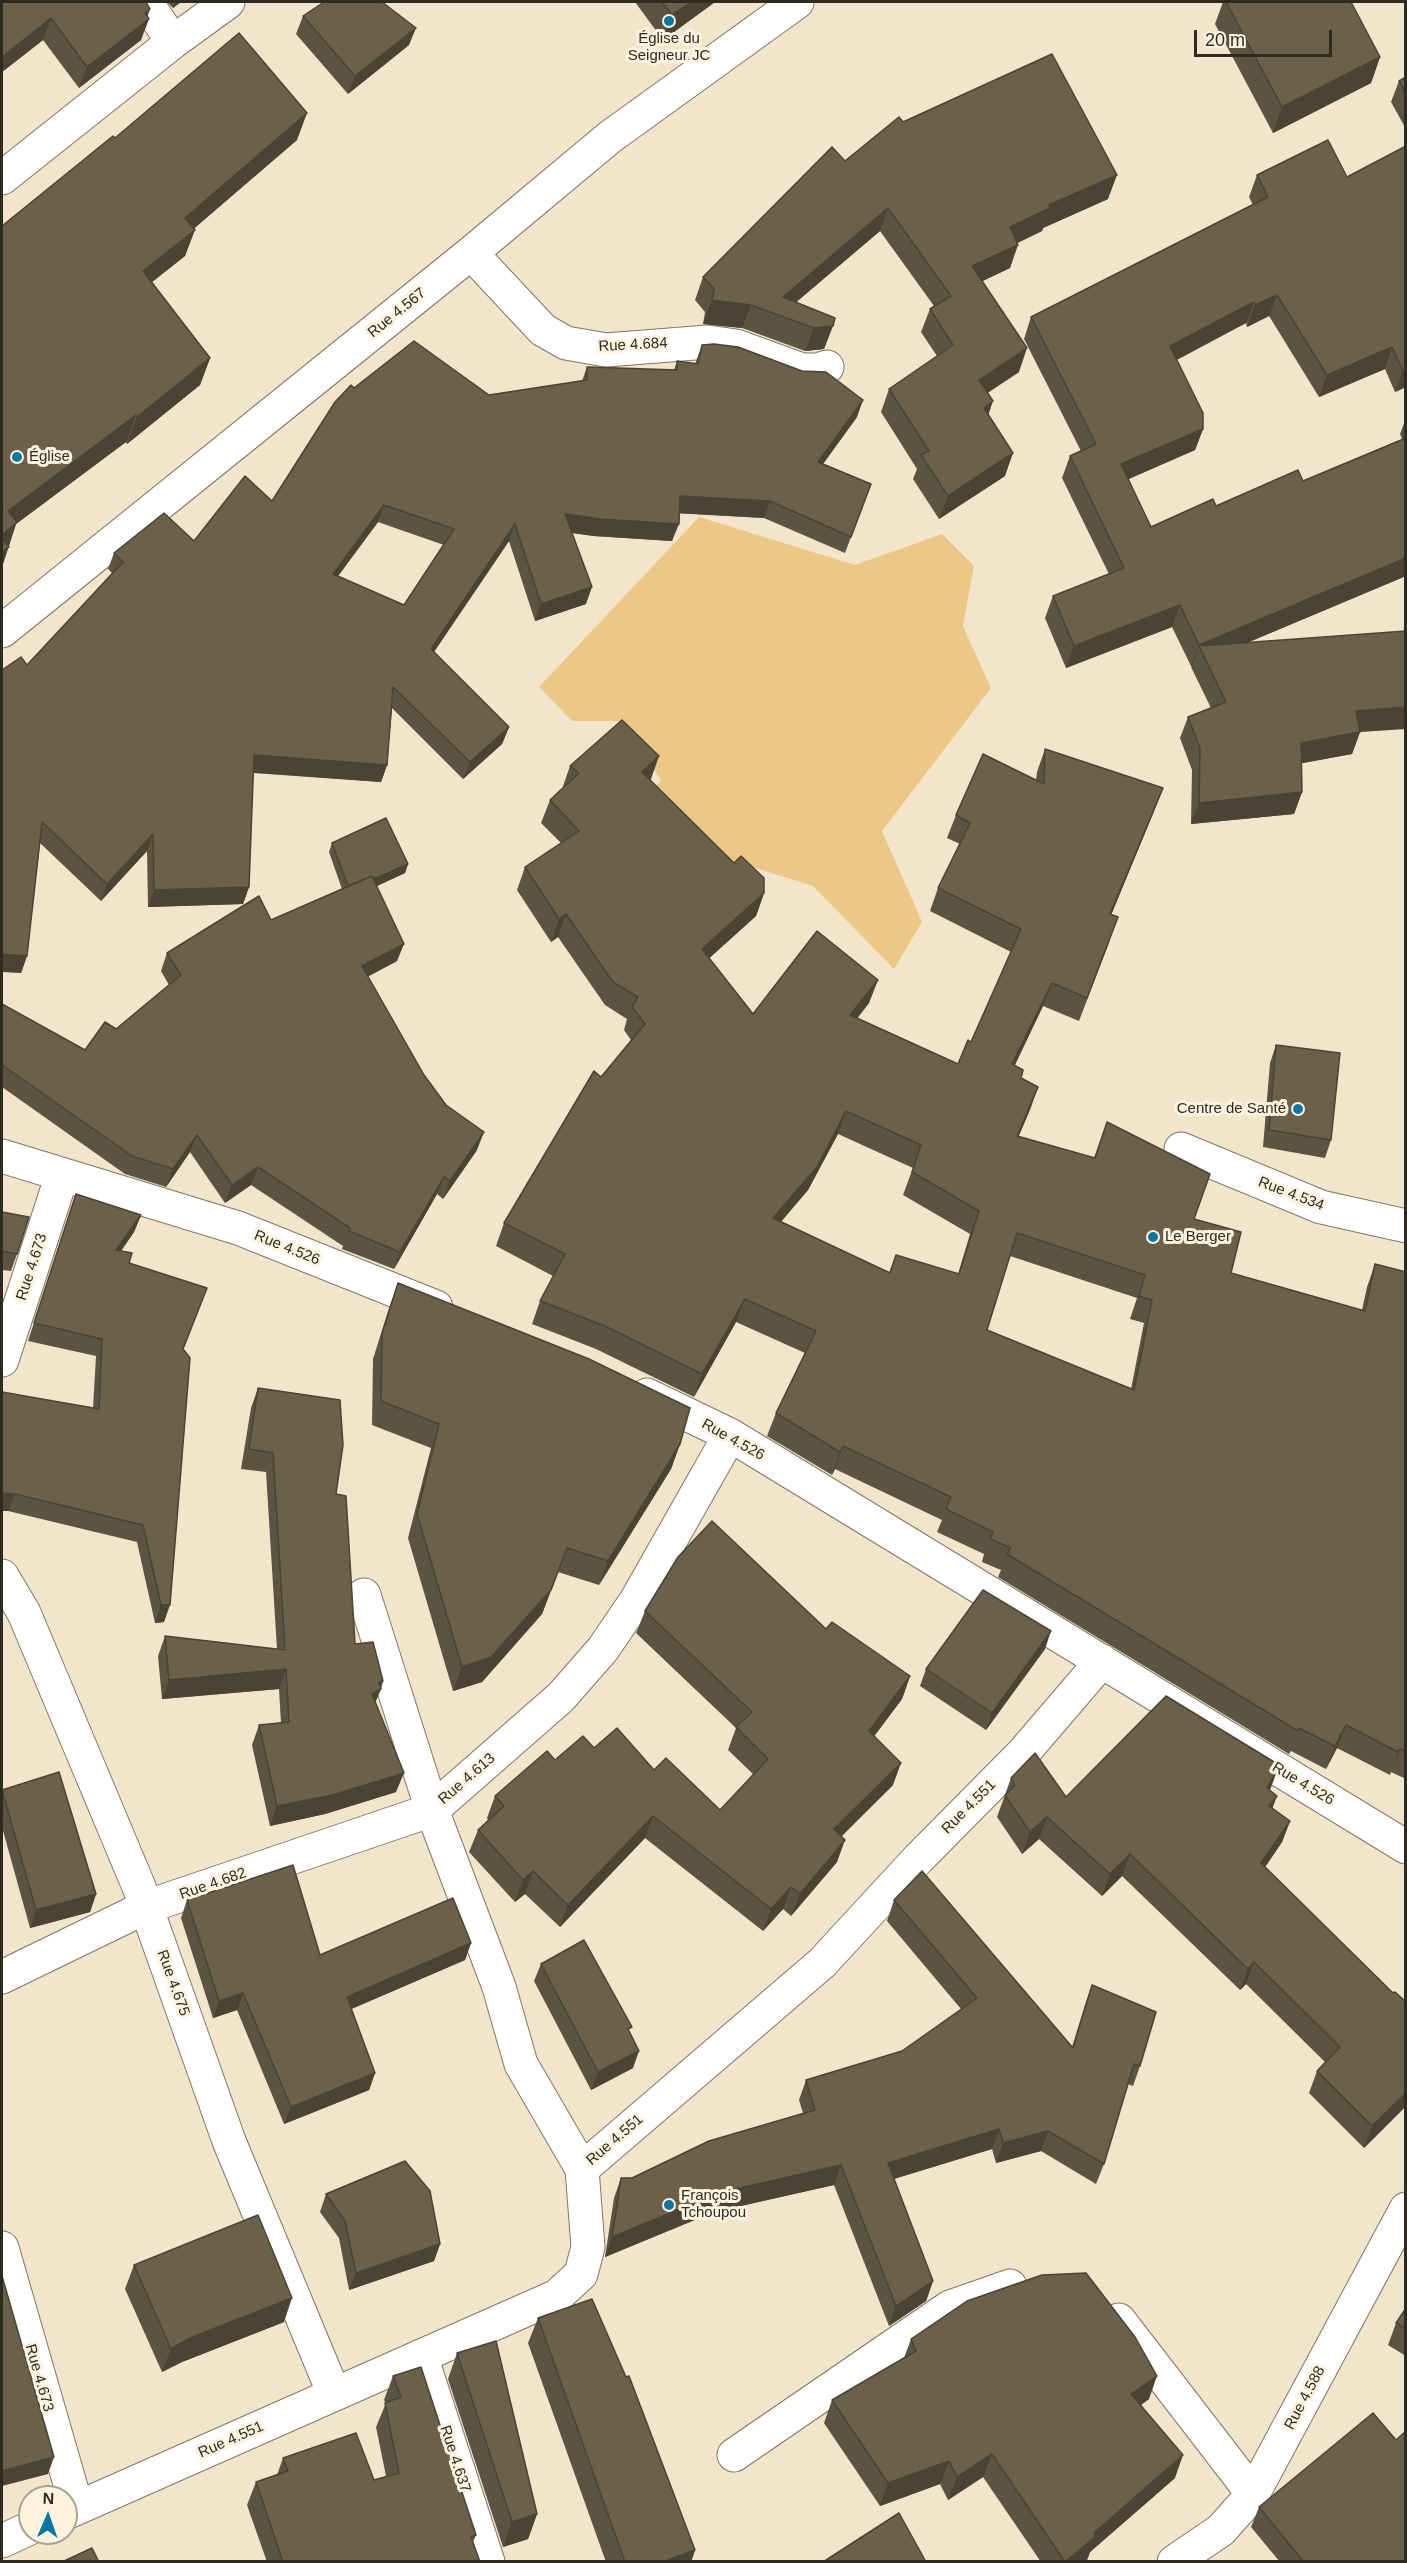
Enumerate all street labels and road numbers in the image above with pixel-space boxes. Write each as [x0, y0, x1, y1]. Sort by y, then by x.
street label: Rue 4.567 [364, 284, 430, 342]
street label: Rue 4.684 [598, 334, 668, 356]
street label: Rue 4.534 [1255, 1173, 1327, 1215]
street label: Rue 4.526 [252, 1227, 322, 1269]
street label: Rue 4.673 [13, 1231, 51, 1303]
street label: Rue 4.526 [698, 1415, 768, 1465]
street label: Rue 4.613 [435, 1750, 499, 1808]
street label: Rue 4.526 [1269, 1758, 1337, 1810]
street label: Rue 4.551 [938, 1776, 1000, 1838]
street label: Rue 4.682 [177, 1864, 249, 1904]
street label: Rue 4.675 [153, 1947, 193, 2019]
street label: Rue 4.551 [583, 2111, 647, 2169]
street label: Rue 4.673 [21, 2342, 57, 2414]
street label: Rue 4.588 [1281, 2363, 1329, 2433]
street label: Rue 4.551 [196, 2418, 266, 2462]
street label: Rue 4.637 [436, 2423, 474, 2495]

